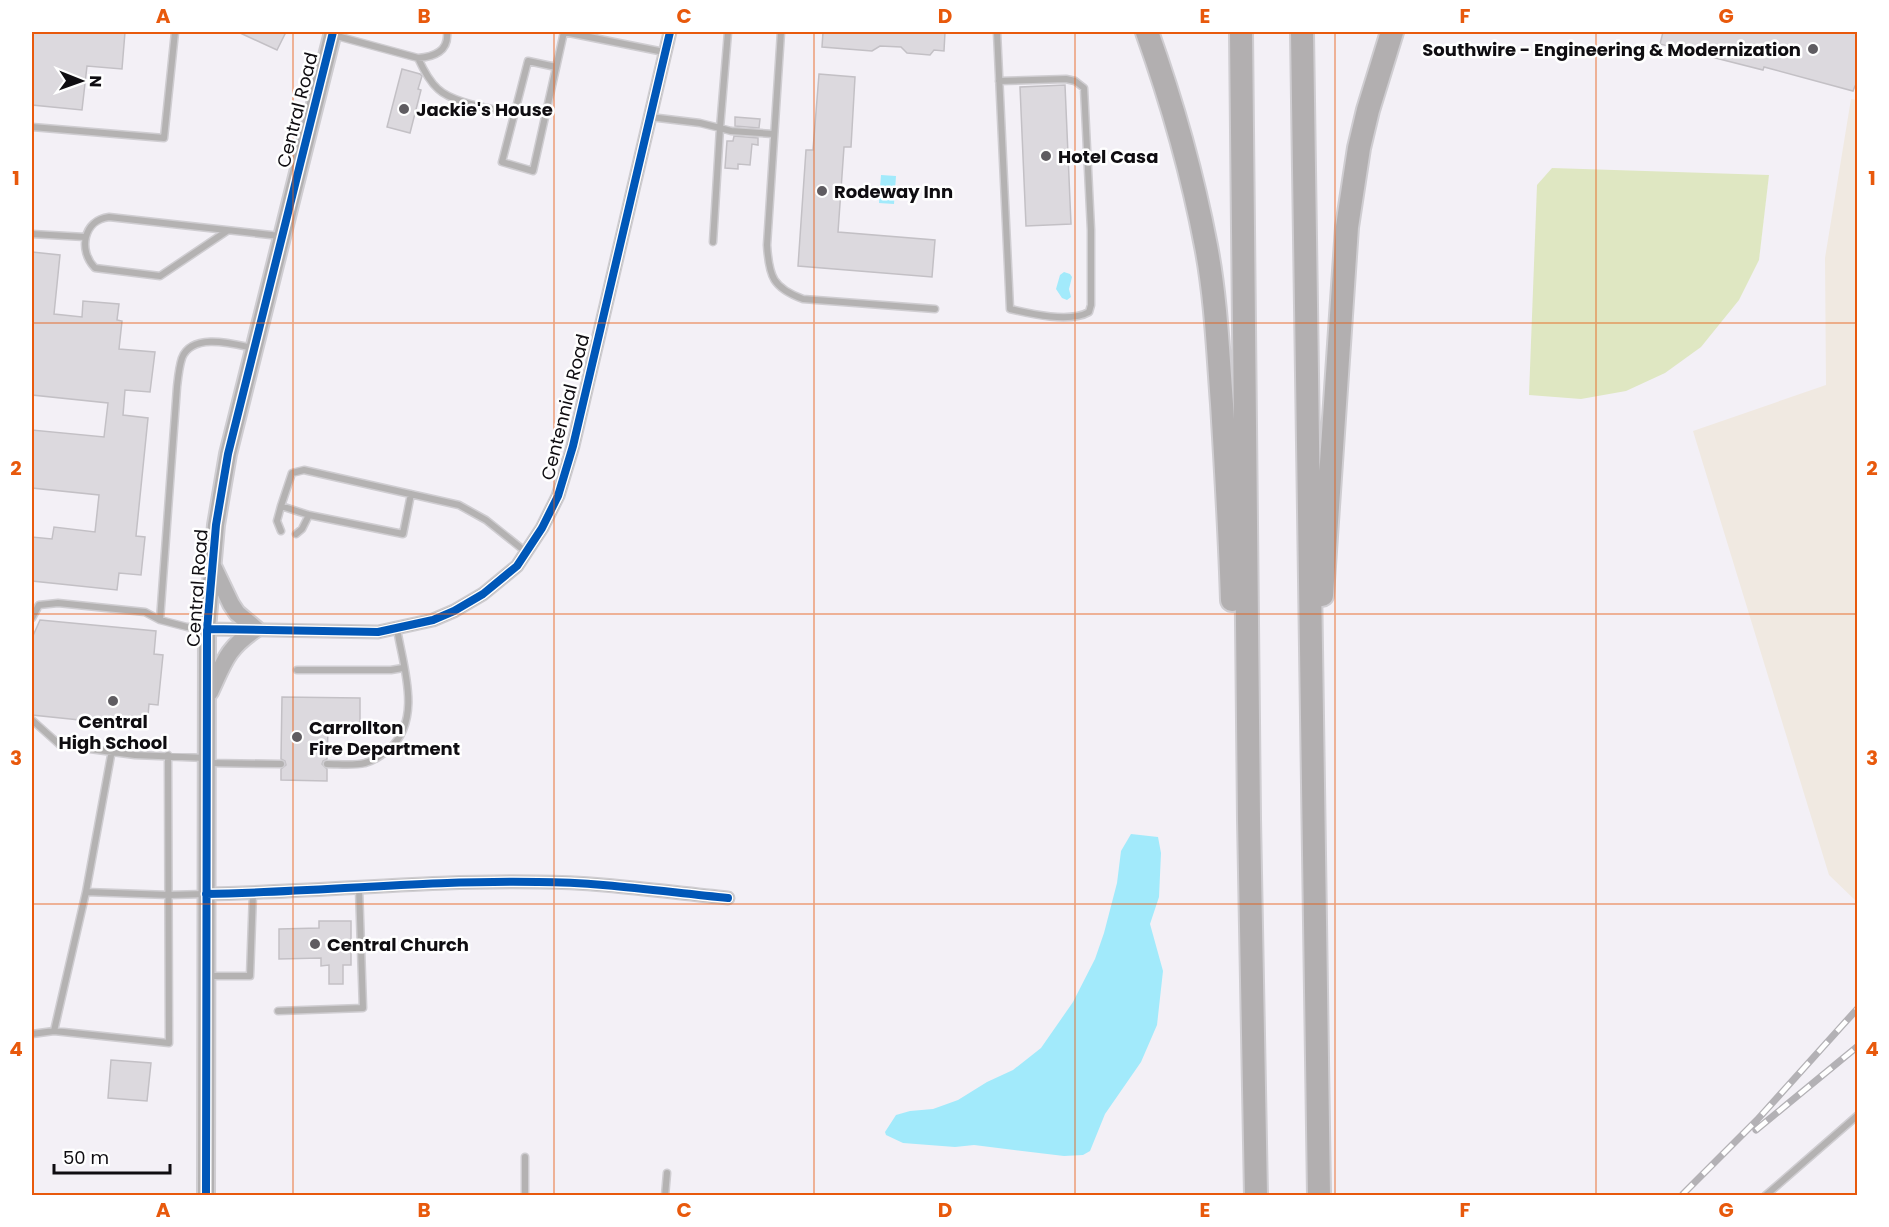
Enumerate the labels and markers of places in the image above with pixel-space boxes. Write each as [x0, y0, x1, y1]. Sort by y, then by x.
place label: Southwire - Engineering & Modernization [1422, 37, 1801, 62]
marker: Southwire - Engineering & Modernization [1806, 42, 1820, 56]
place label: Jackie's House [416, 97, 553, 122]
marker: Jackie's House [397, 102, 411, 116]
place label: Hotel Casa [1058, 144, 1158, 169]
marker: Hotel Casa [1039, 149, 1053, 163]
place label: Rodeway Inn [834, 179, 953, 204]
marker: Rodeway Inn [815, 184, 829, 198]
marker: Central High School [106, 694, 120, 708]
place label: Central High School [59, 709, 167, 755]
place label: Carrollton Fire Department [309, 715, 460, 761]
marker: Carrollton Fire Department [290, 730, 304, 744]
place label: Central Church [327, 932, 469, 957]
marker: Central Church [308, 937, 322, 951]

